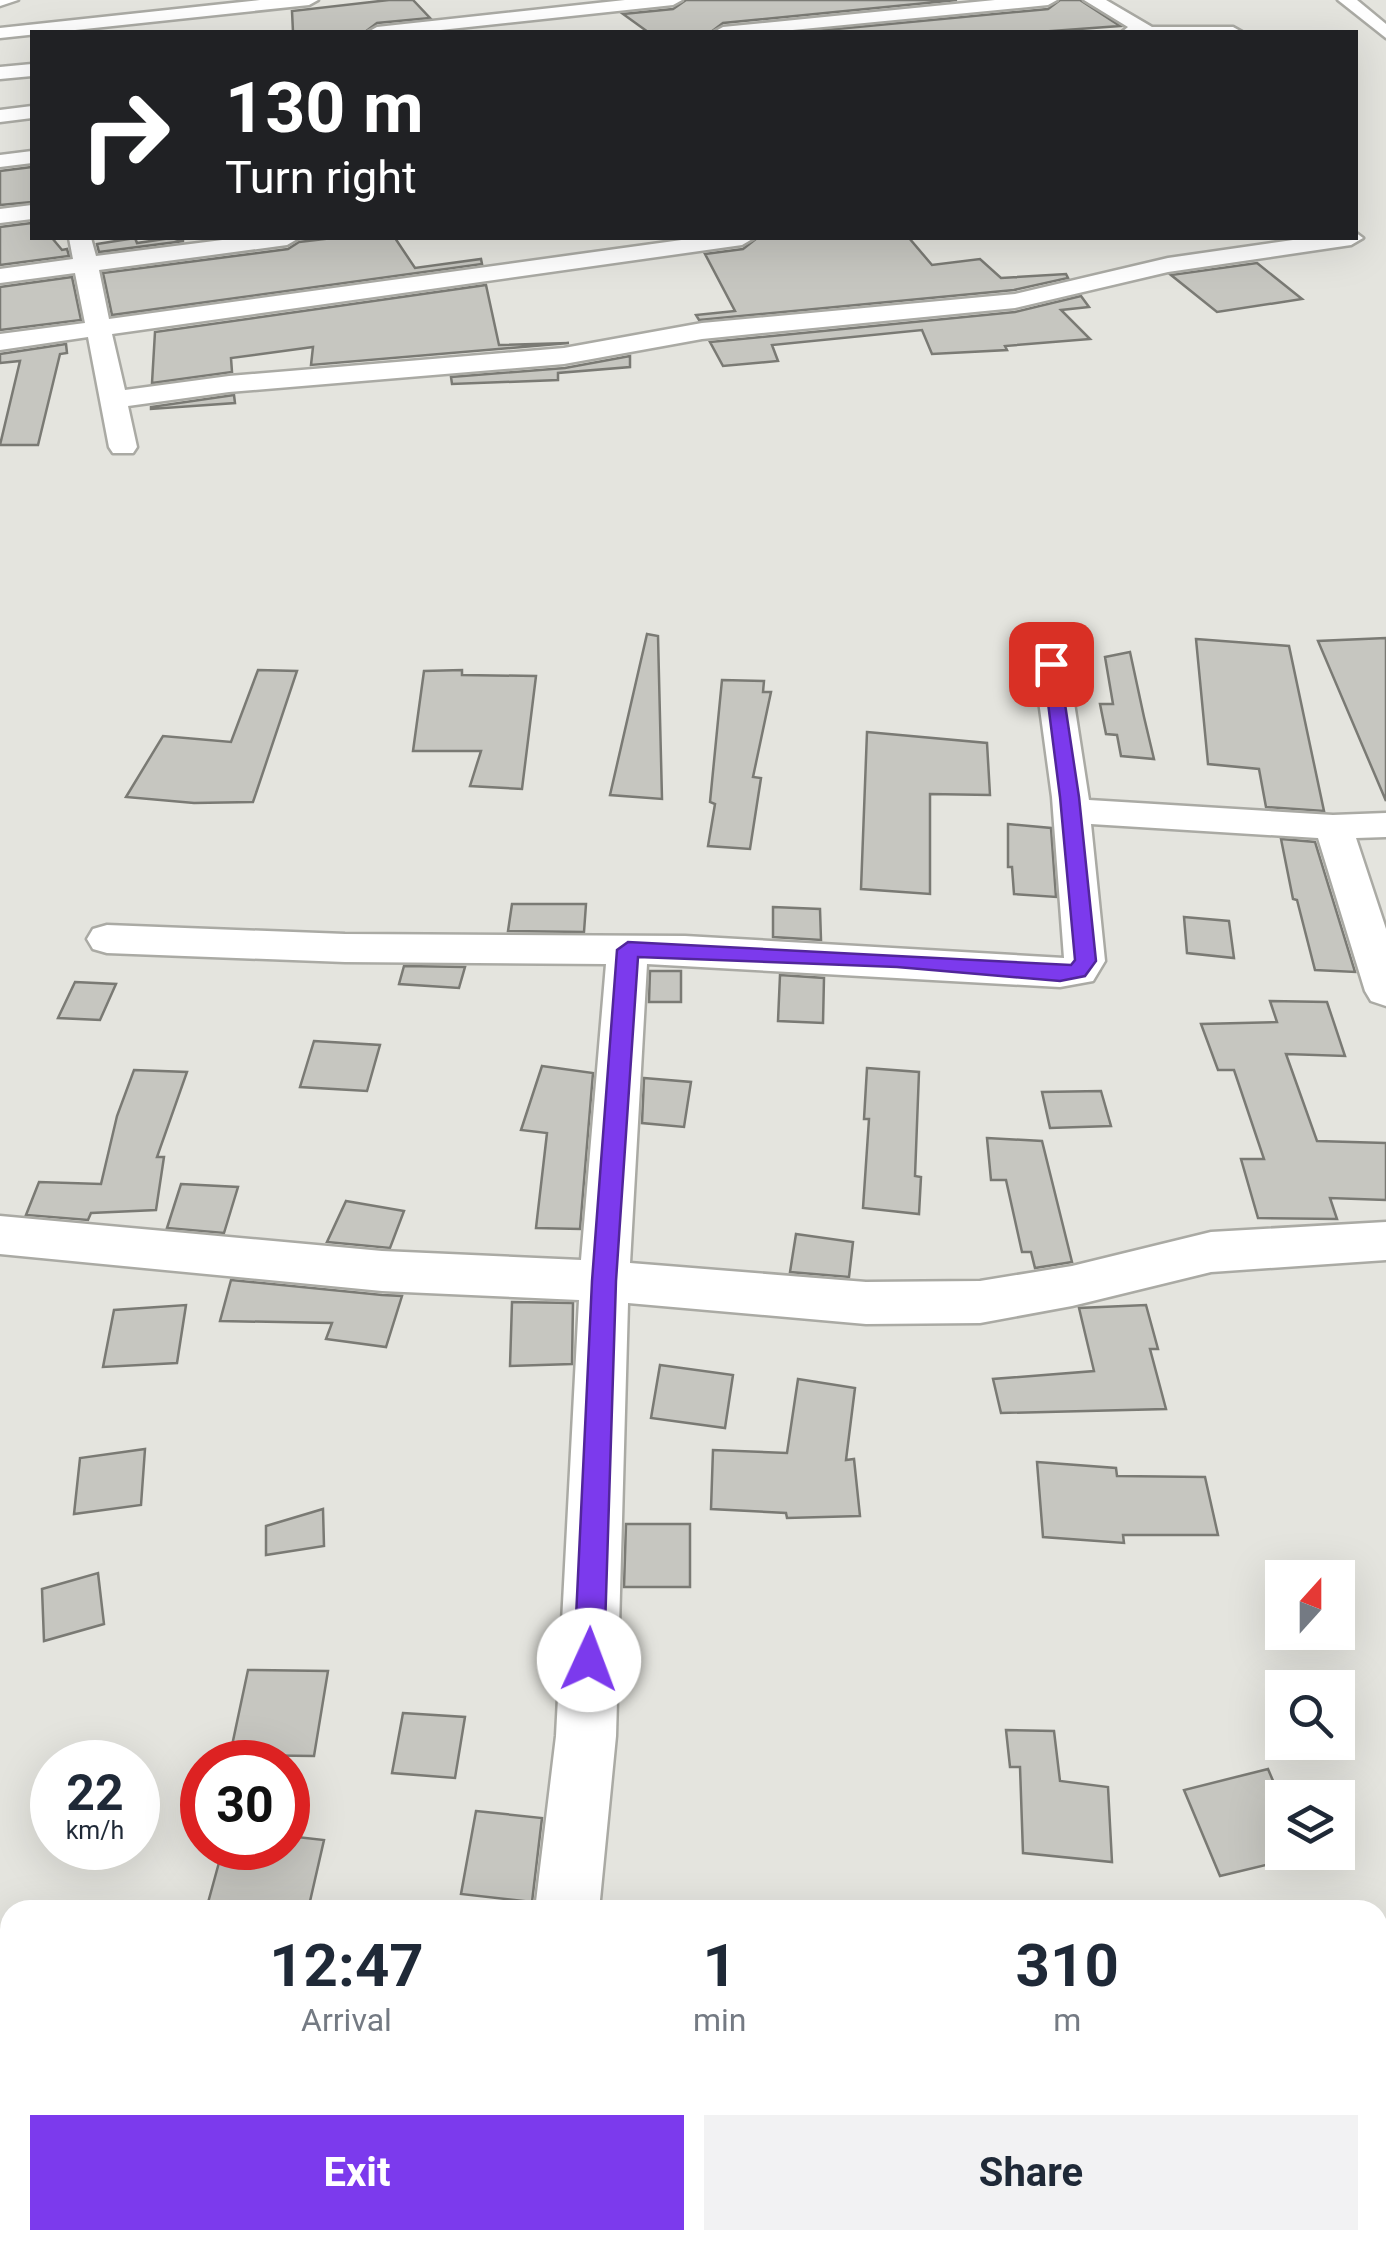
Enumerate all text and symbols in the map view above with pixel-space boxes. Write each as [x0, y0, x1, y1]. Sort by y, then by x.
text: 130 m [225, 67, 424, 149]
icon: right [60, 70, 190, 200]
text: Turn right [225, 151, 417, 204]
pin [1009, 622, 1094, 707]
icon: arrive [1024, 637, 1079, 692]
north arrow [1265, 1560, 1355, 1650]
map controls [1265, 1560, 1355, 1870]
position arrow [537, 1608, 641, 1712]
button: search [1265, 1670, 1355, 1760]
speed limit sign: 30 [180, 1740, 310, 1870]
text: 22 [66, 1764, 124, 1822]
button: layers [1265, 1780, 1355, 1870]
text: km/h [66, 1816, 124, 1845]
text: 12:47 [269, 1930, 424, 2001]
text: 1 [702, 1930, 737, 2001]
text: 310 [1016, 1930, 1119, 2001]
text: Arrival [301, 2001, 392, 2039]
text: min [693, 2001, 746, 2039]
text: m [1053, 2001, 1081, 2039]
button: Exit [30, 2115, 684, 2230]
button: Share [704, 2115, 1358, 2230]

